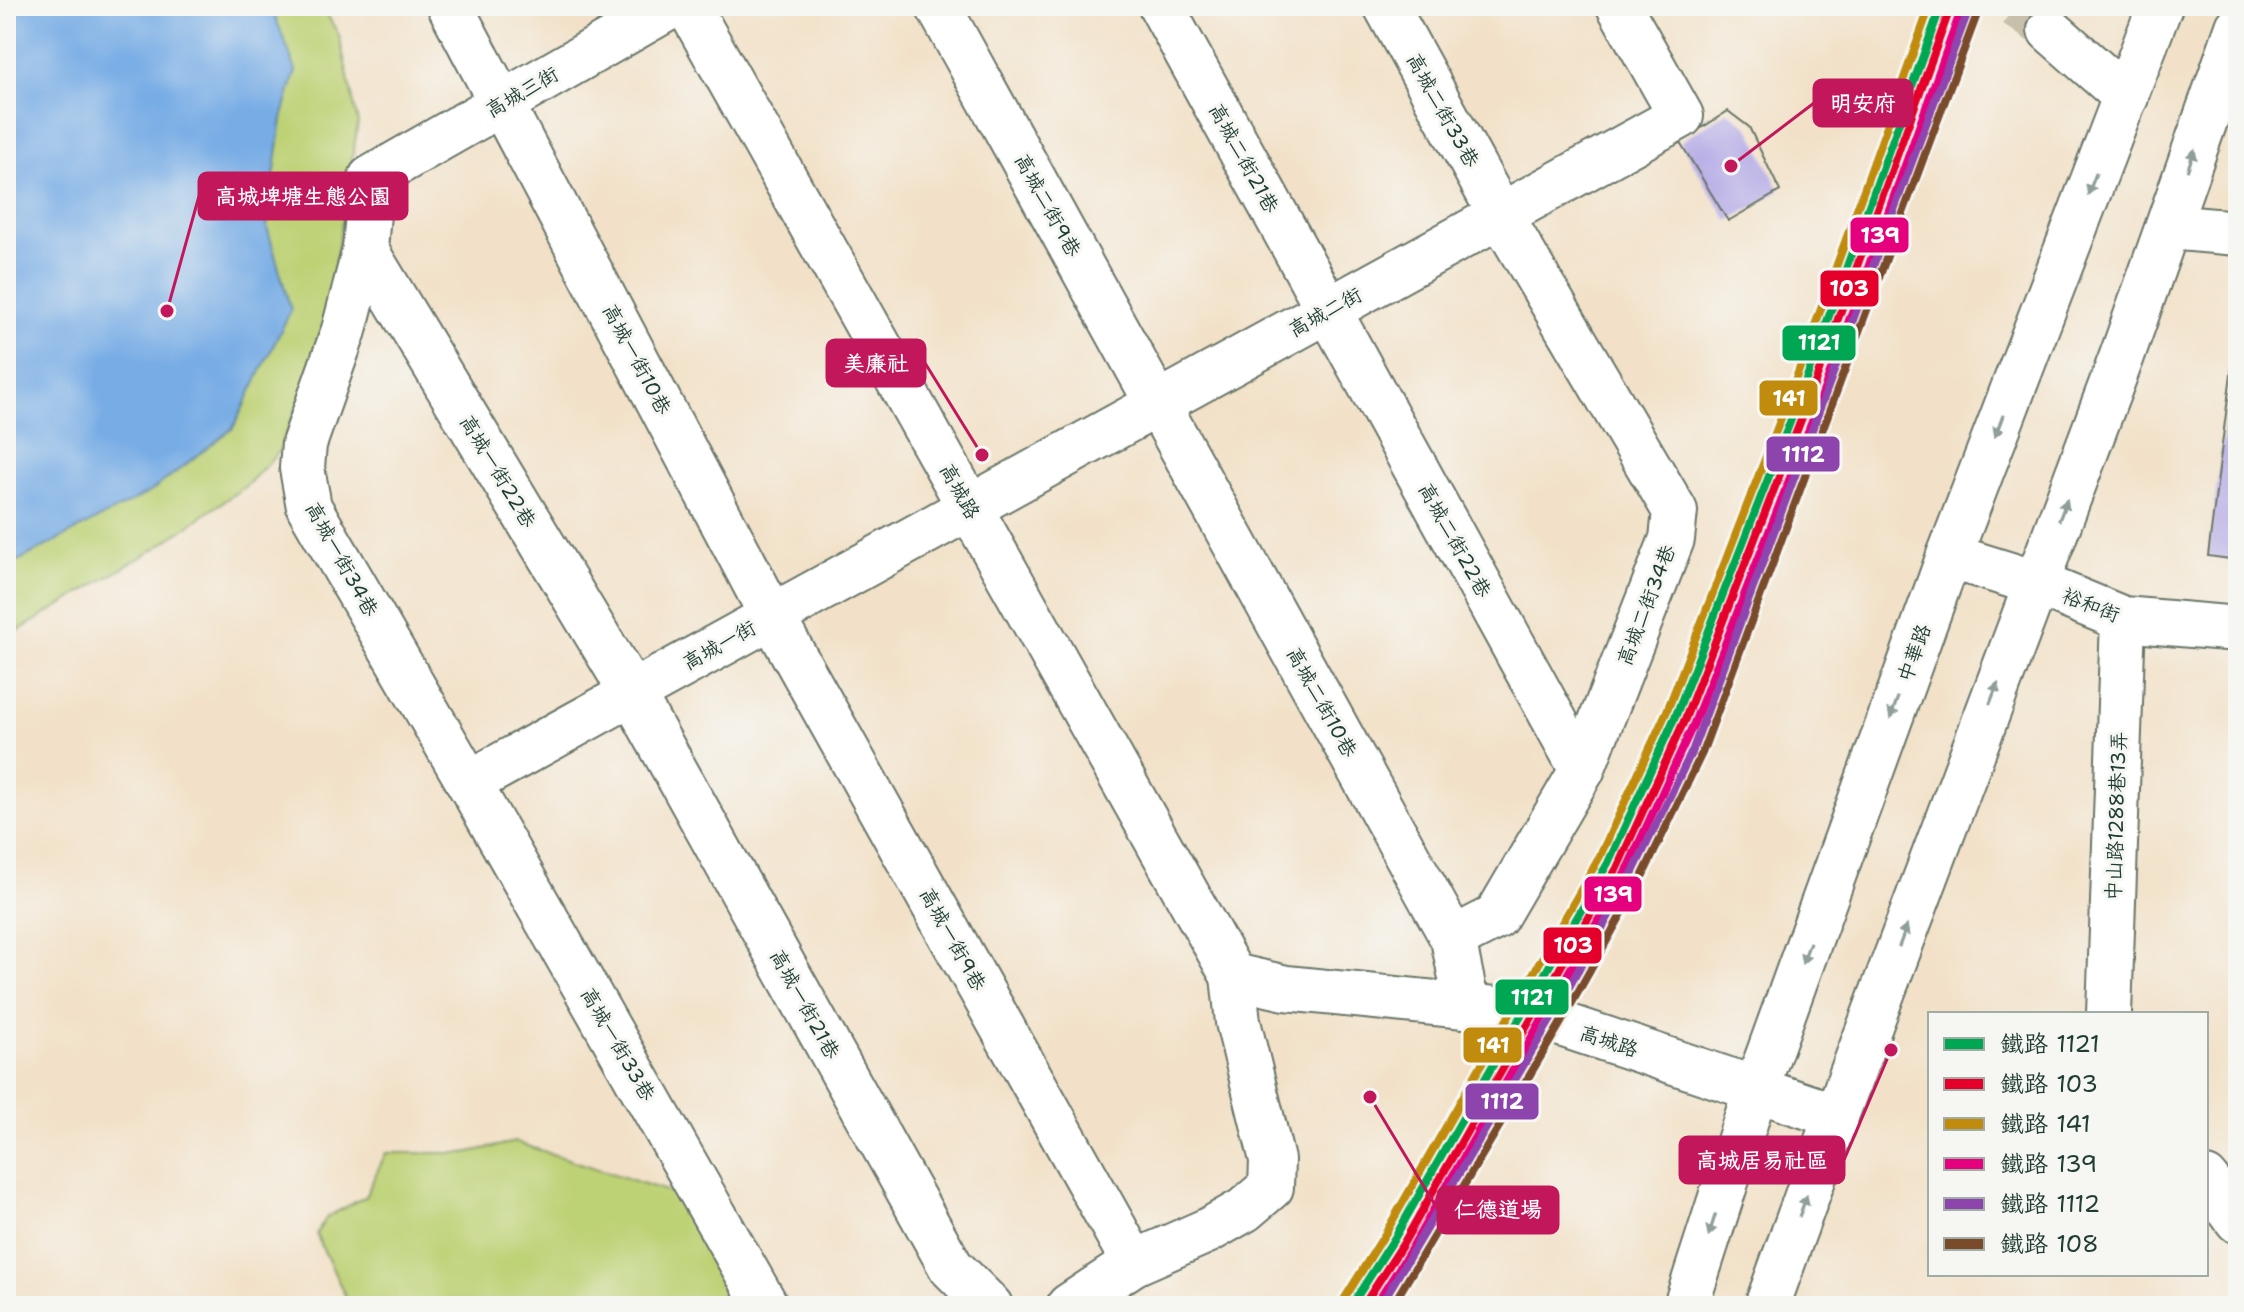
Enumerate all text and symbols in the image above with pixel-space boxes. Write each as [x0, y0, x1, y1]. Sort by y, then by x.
street label: 高城二街33巷 [1401, 48, 1486, 173]
street label: 高城三街 [481, 61, 563, 123]
callout: 明安府 [1814, 80, 1912, 126]
text: 明安府 [1830, 89, 1896, 118]
street label: 高城二街21巷 [1203, 99, 1285, 218]
one-way arrow [2185, 148, 2198, 172]
street label: 高城二街9巷 [1009, 149, 1087, 262]
one-way arrow [2085, 172, 2098, 196]
callout: 高城埤塘生態公園 [199, 173, 407, 219]
text: 高城埤塘生態公園 [215, 182, 391, 211]
line badge: 139 [1849, 216, 1910, 254]
text: 139 [1860, 221, 1900, 250]
line badge: 103 [1819, 269, 1880, 308]
text: 103 [1829, 274, 1869, 303]
street label: 高城二街 [1284, 281, 1366, 343]
street label: 高城一街10巷 [597, 299, 678, 420]
line badge: 1121 [1781, 324, 1857, 362]
text: 1121 [1797, 328, 1841, 357]
callout: 美廉社 [827, 340, 925, 386]
text: 美廉社 [843, 349, 909, 378]
line badge: 141 [1758, 379, 1819, 417]
text: 141 [1772, 384, 1806, 413]
street label: 高城一街22巷 [454, 410, 542, 533]
one-way arrow [1992, 414, 2005, 438]
line badge: 1112 [1765, 435, 1841, 473]
text: 1112 [1781, 440, 1825, 469]
street label: 高城路 [934, 458, 986, 524]
street label: 高城二街22巷 [1413, 478, 1498, 603]
street label: 高城一街34巷 [300, 497, 385, 622]
one-way arrow [2057, 498, 2070, 522]
street label: 高城二街34巷 [1611, 540, 1681, 669]
street label: 裕和街 [2058, 582, 2124, 628]
street label: 高城一街 [678, 614, 760, 676]
street label: 中華路 [1892, 619, 1937, 686]
street label: 高城二街10巷 [1281, 642, 1363, 762]
one-way arrow [1988, 681, 2001, 705]
one-way arrow [1887, 696, 1900, 720]
street label: 中山路1288巷13弄 [2100, 731, 2132, 901]
line badge: 139 [1583, 875, 1643, 913]
text: 139 [1593, 880, 1633, 909]
street label: 高城一街9巷 [914, 883, 992, 996]
one-way arrow [1897, 924, 1910, 948]
line badge: 103 [1542, 926, 1603, 965]
text: 103 [1553, 931, 1593, 960]
one-way arrow [1799, 941, 1811, 965]
street label: 高城一街21巷 [764, 945, 846, 1064]
line badge: 1121 [1494, 978, 1570, 1016]
street label: 高城一街33巷 [575, 983, 661, 1106]
text: 1121 [1510, 983, 1554, 1012]
legend [1928, 1012, 2208, 1276]
street label: 高城路 [1576, 1019, 1642, 1063]
line badge: 141 [1462, 1026, 1523, 1064]
text: 鐵路 1121 [2000, 1028, 2100, 1060]
text: 141 [1476, 1031, 1510, 1060]
text: 鐵路 103 [2000, 1068, 2098, 1100]
line badge: 1112 [1464, 1082, 1540, 1121]
text: 1112 [1480, 1087, 1524, 1116]
text: 鐵路 141 [2000, 1108, 2091, 1140]
callout: 高城居易社區 [1680, 1137, 1844, 1183]
text: 高城居易社區 [1696, 1146, 1828, 1175]
text: 鐵路 139 [2000, 1148, 2097, 1180]
callout: 仁德道場 [1438, 1187, 1558, 1233]
text: 鐵路 1112 [2000, 1188, 2100, 1220]
one-way arrow [1797, 1194, 1810, 1218]
text: 仁德道場 [1454, 1195, 1542, 1224]
one-way arrow [1705, 1213, 1718, 1237]
text: 鐵路 108 [2000, 1228, 2099, 1260]

